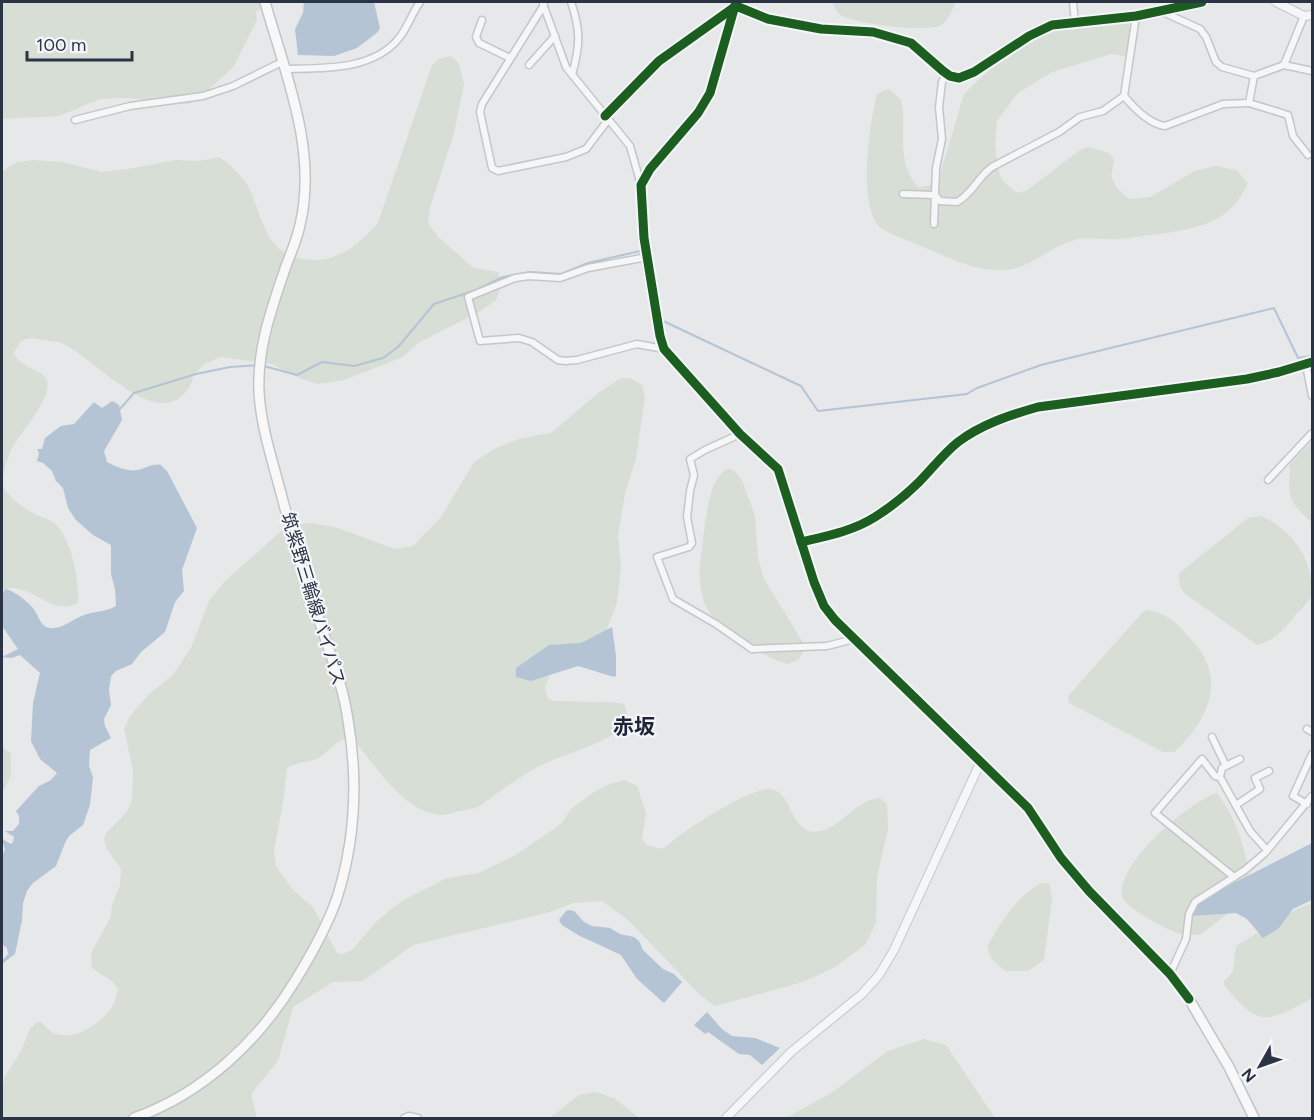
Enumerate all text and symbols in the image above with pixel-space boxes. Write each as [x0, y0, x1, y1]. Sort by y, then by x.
scale bar [27, 24, 132, 62]
text: 100 m [36, 34, 86, 56]
street label: 筑紫野三輪線バイパス [276, 510, 350, 688]
district label: 赤坂 [613, 714, 655, 739]
north arrow [1230, 1036, 1290, 1096]
text: N [1238, 1064, 1260, 1086]

